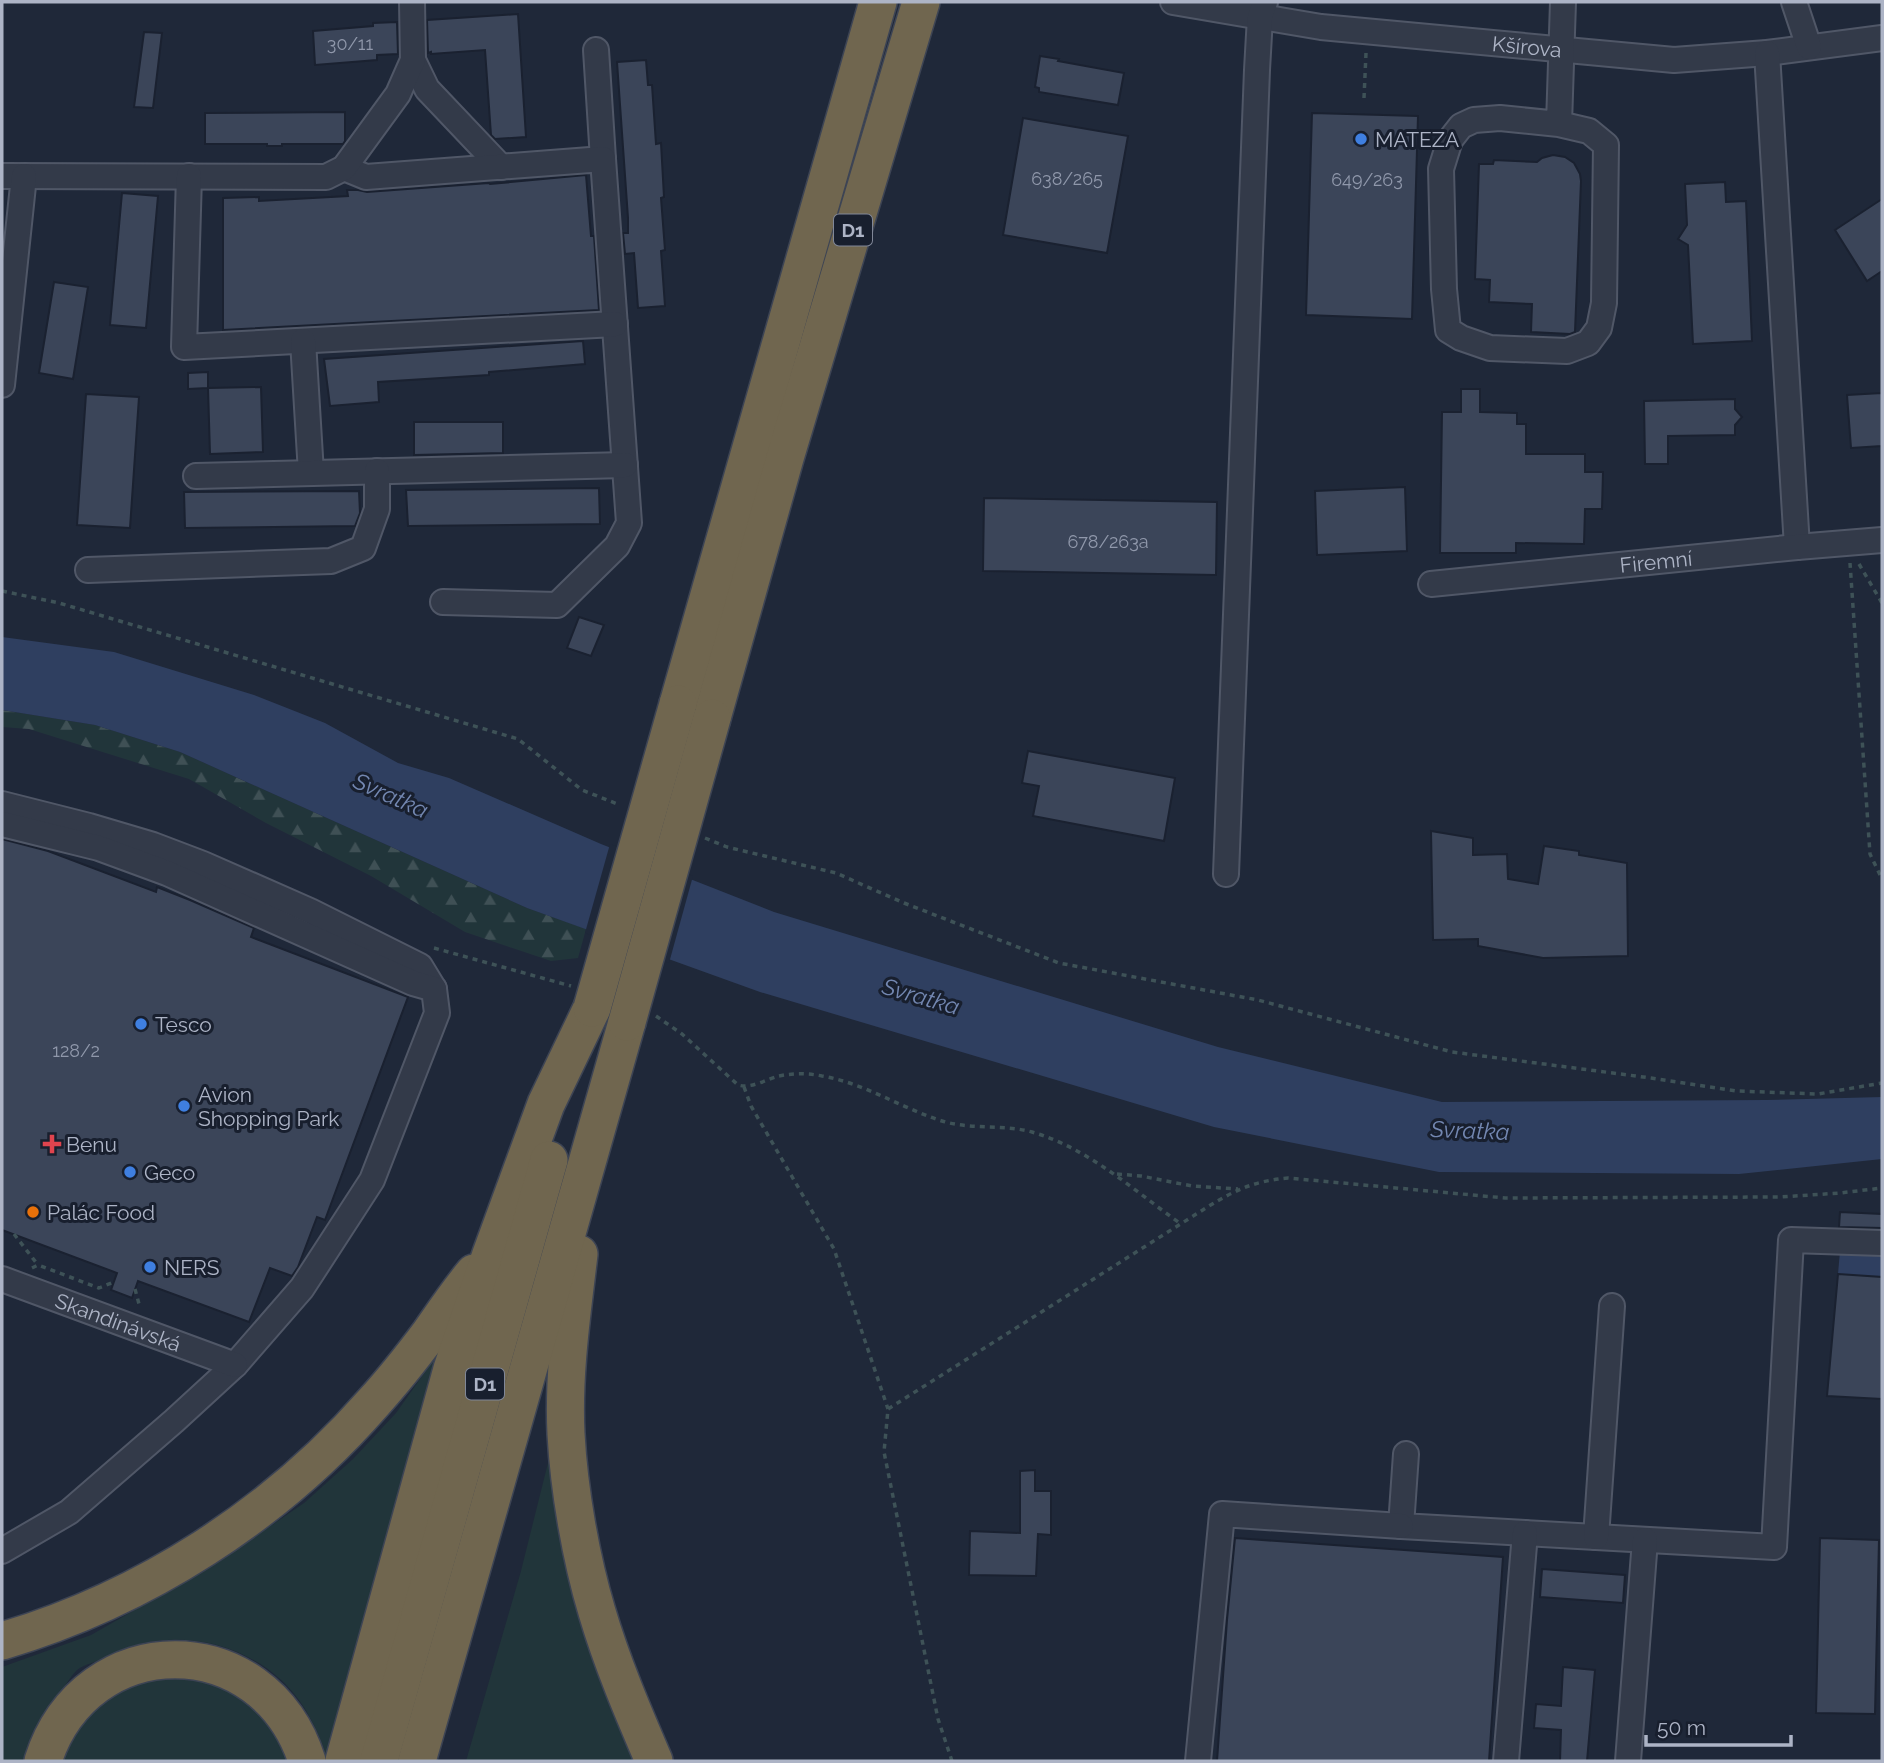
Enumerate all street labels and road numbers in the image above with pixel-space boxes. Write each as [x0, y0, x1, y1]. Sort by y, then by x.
street label: Kšírova [1491, 31, 1563, 62]
road number: D1 [834, 214, 872, 246]
street label: Firemní [1619, 545, 1694, 577]
street label: Skandinávská [52, 1287, 185, 1357]
road number: D1 [466, 1368, 504, 1400]

